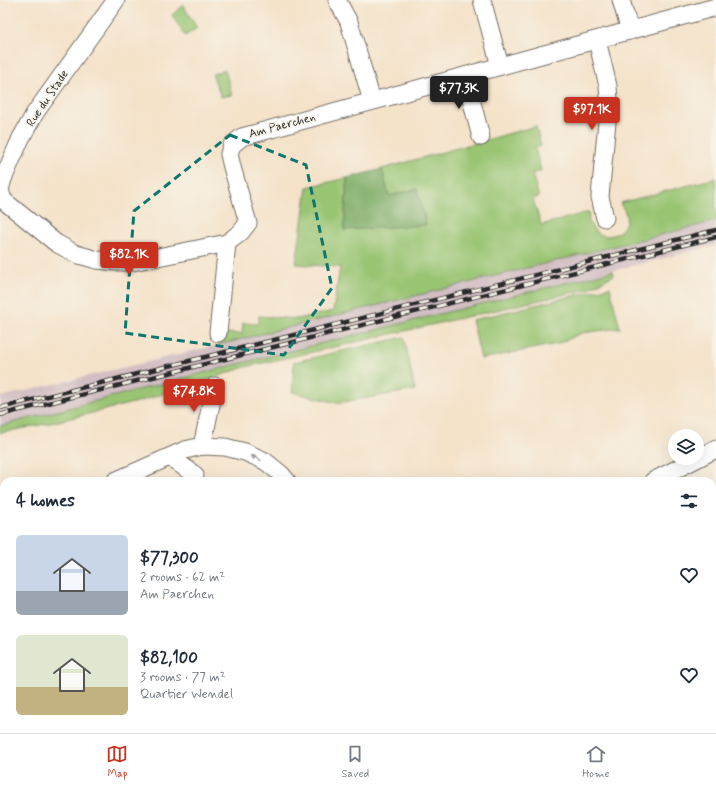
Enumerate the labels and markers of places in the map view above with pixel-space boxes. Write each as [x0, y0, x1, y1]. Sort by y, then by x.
pin: $77.3K [426, 76, 492, 110]
pin: $97.1K [559, 97, 625, 131]
pin: $82.1K [96, 242, 162, 276]
pin: $74.8K [161, 379, 227, 413]

